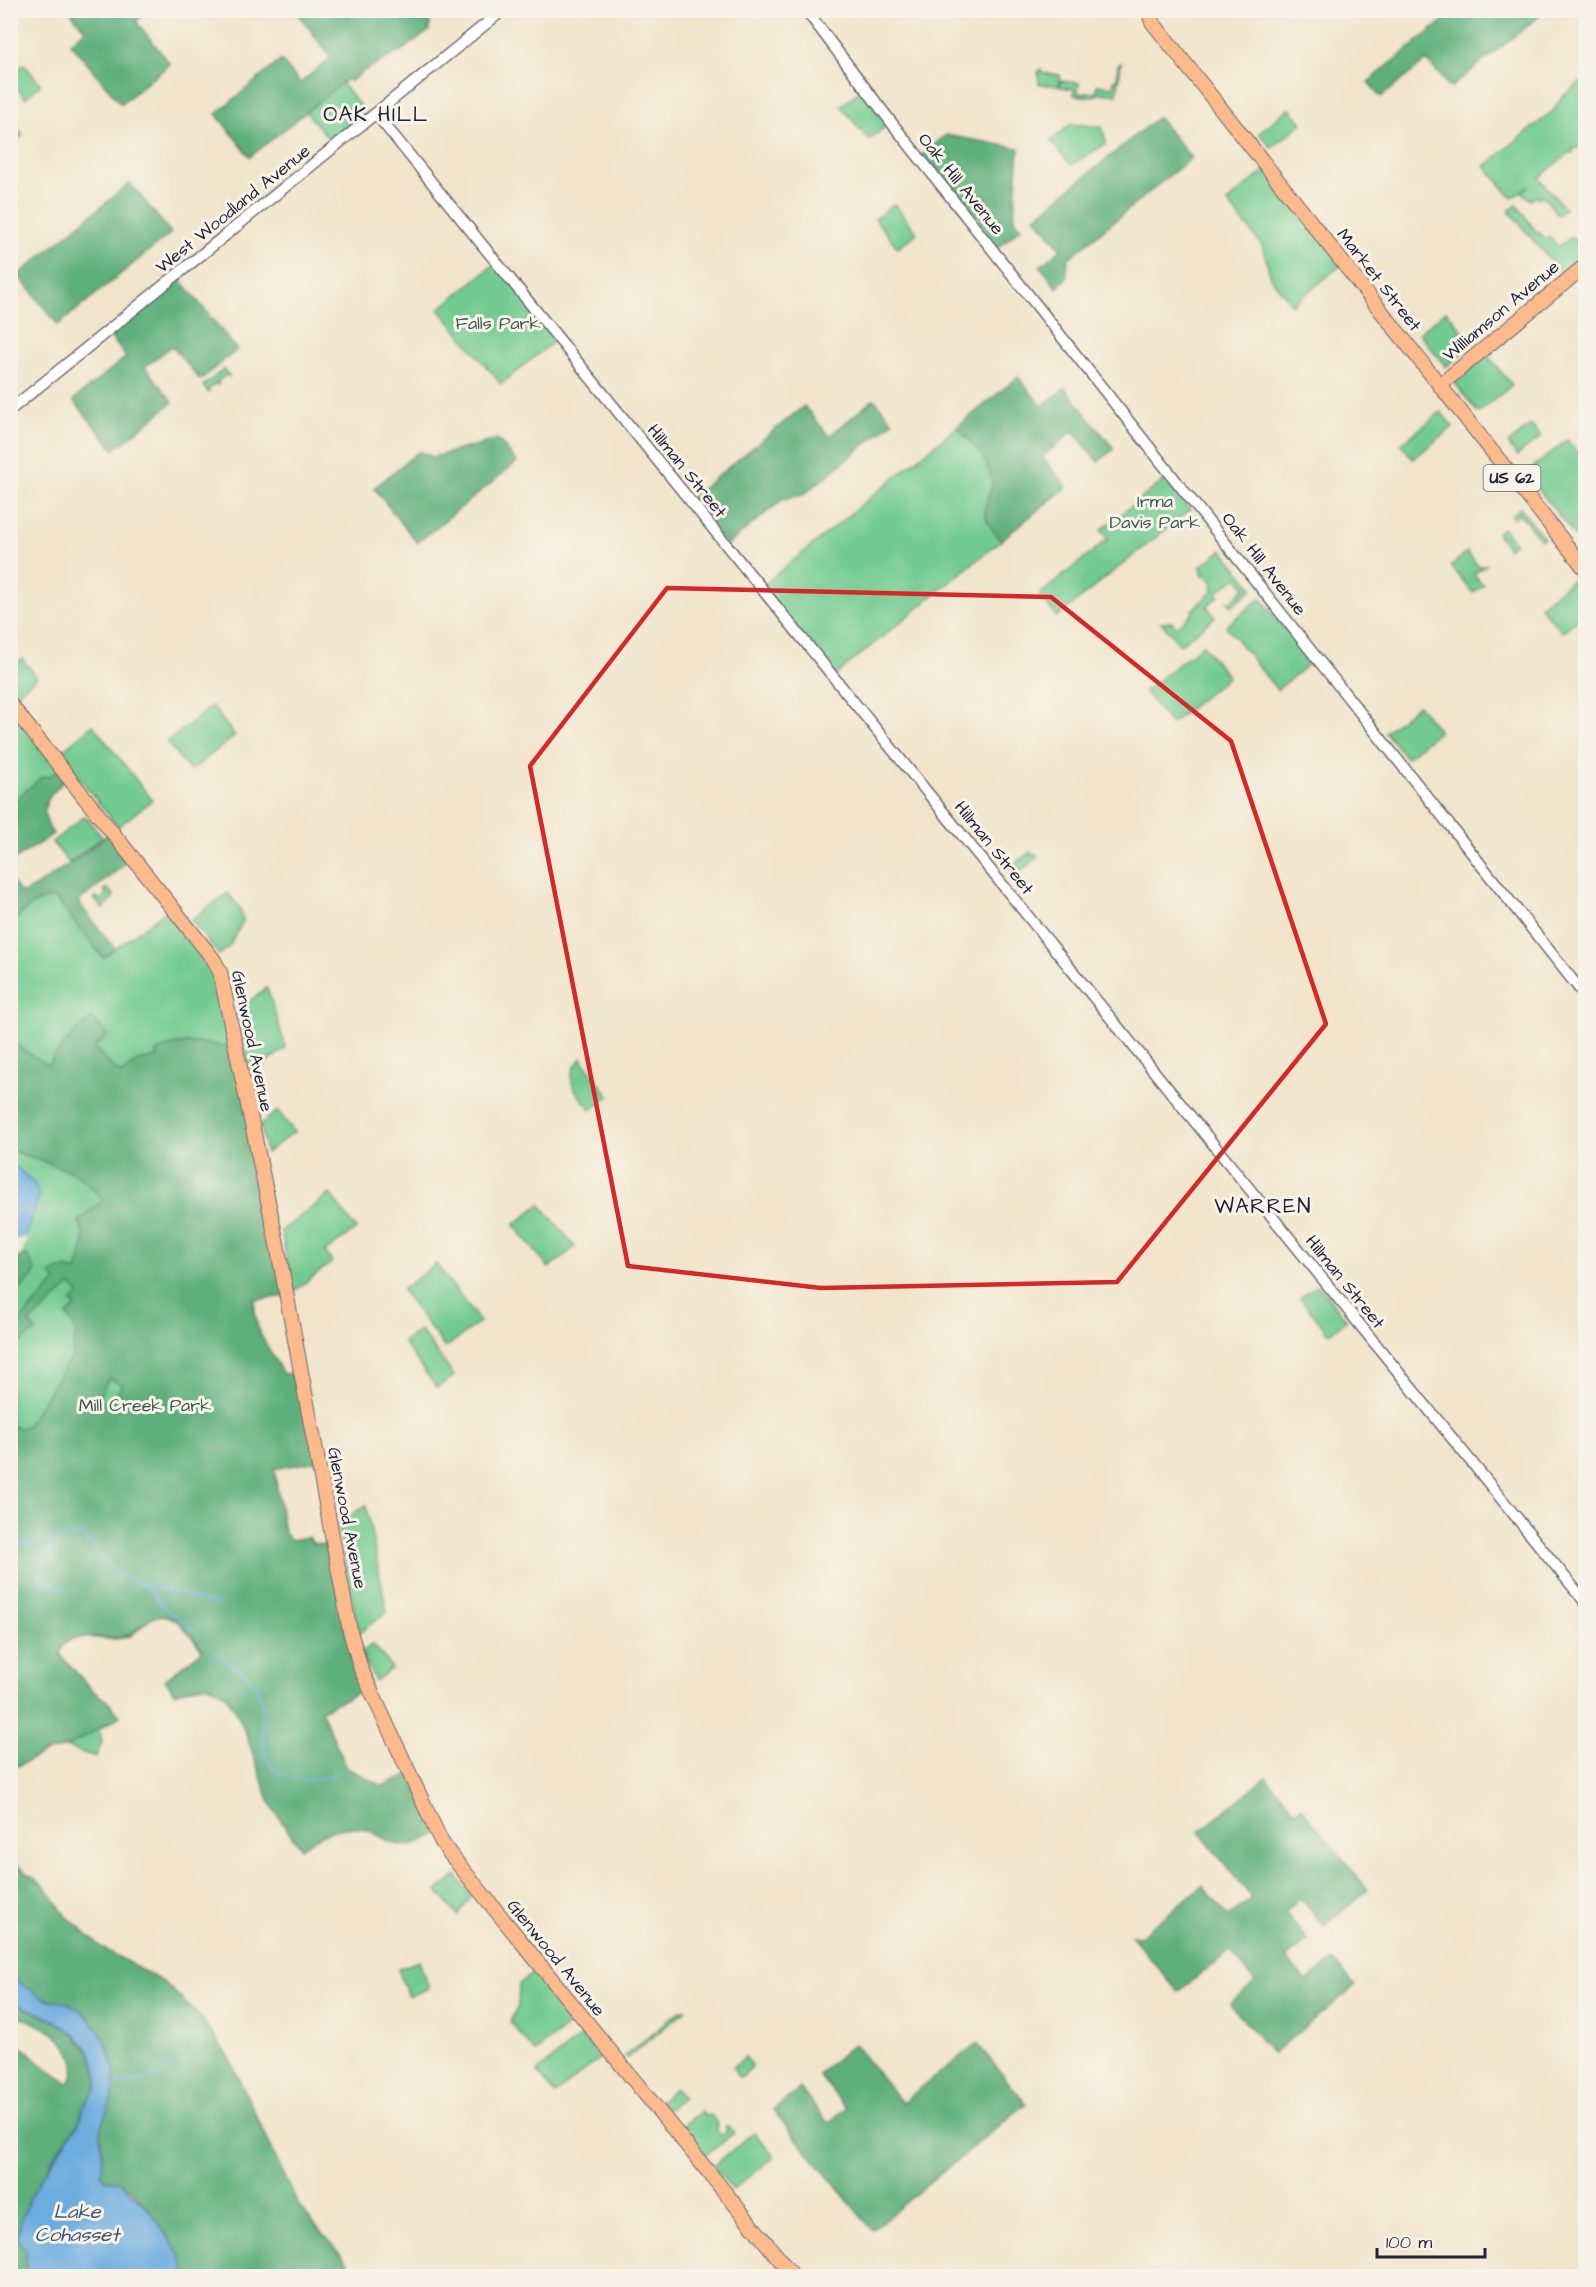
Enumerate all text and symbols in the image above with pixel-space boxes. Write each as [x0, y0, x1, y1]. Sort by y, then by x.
district label: OAK HILL [323, 100, 429, 129]
street label: Oak Hill Avenue [912, 128, 1010, 240]
street label: West Woodland Avenue [150, 139, 316, 279]
street label: Market Street [1331, 223, 1428, 337]
street label: Williamson Avenue [1437, 255, 1565, 367]
park label: Falls Park [455, 311, 541, 336]
street label: Hillman Street [641, 419, 733, 524]
road number: US 62 [1484, 465, 1540, 491]
park label: Irma Davis Park [1110, 489, 1200, 535]
street label: Oak Hill Avenue [1216, 507, 1312, 621]
street label: Hillman Street [948, 796, 1040, 901]
street label: Glenwood Avenue [225, 968, 279, 1114]
district label: WARREN [1214, 1192, 1312, 1221]
street label: Hillman Street [1299, 1230, 1391, 1335]
park label: Mill Creek Park [79, 1393, 211, 1418]
street label: Glenwood Avenue [321, 1445, 373, 1591]
street label: Glenwood Avenue [501, 1894, 611, 2022]
water label: Lake Cohasset [35, 2198, 121, 2249]
scale bar [1377, 2221, 1485, 2259]
text: 100 m [1386, 2230, 1432, 2255]

